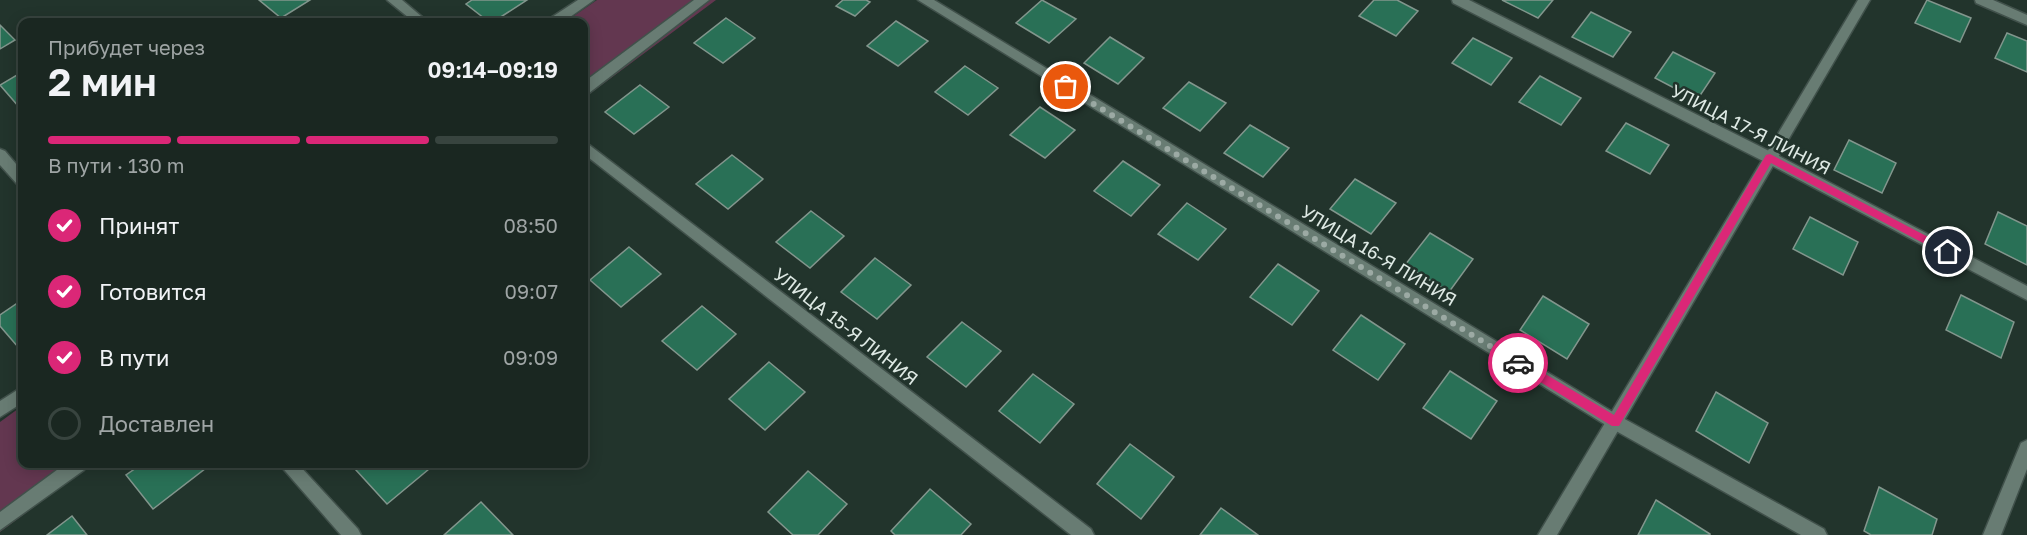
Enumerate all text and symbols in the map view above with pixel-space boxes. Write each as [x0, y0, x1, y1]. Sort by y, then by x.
text: Прибудет через [48, 35, 205, 59]
text: 09:14–09:19 [427, 56, 558, 83]
text: 2 мин [48, 58, 157, 105]
pin [1040, 61, 1091, 112]
icon: bag [1049, 70, 1082, 103]
street label: УЛИЦА 17-Я ЛИНИЯ [1667, 79, 1835, 179]
text: В пути · 130 m [48, 153, 185, 177]
street label: УЛИЦА 16-Я ЛИНИЯ [1297, 200, 1461, 310]
icon: check [48, 209, 81, 242]
text: Принят [99, 212, 179, 239]
text: 08:50 [503, 213, 558, 237]
pin [1922, 226, 1973, 277]
icon: home [1931, 235, 1964, 268]
street label: УЛИЦА 15-Я ЛИНИЯ [769, 263, 923, 389]
icon: check [48, 275, 81, 308]
text: Готовится [99, 278, 207, 305]
text: 09:07 [505, 279, 558, 303]
courier [1488, 333, 1548, 393]
icon: check [48, 341, 81, 374]
text: В пути [99, 344, 169, 371]
text: 09:09 [503, 345, 558, 369]
icon: car [1502, 347, 1535, 380]
text: Доставлен [99, 410, 214, 437]

